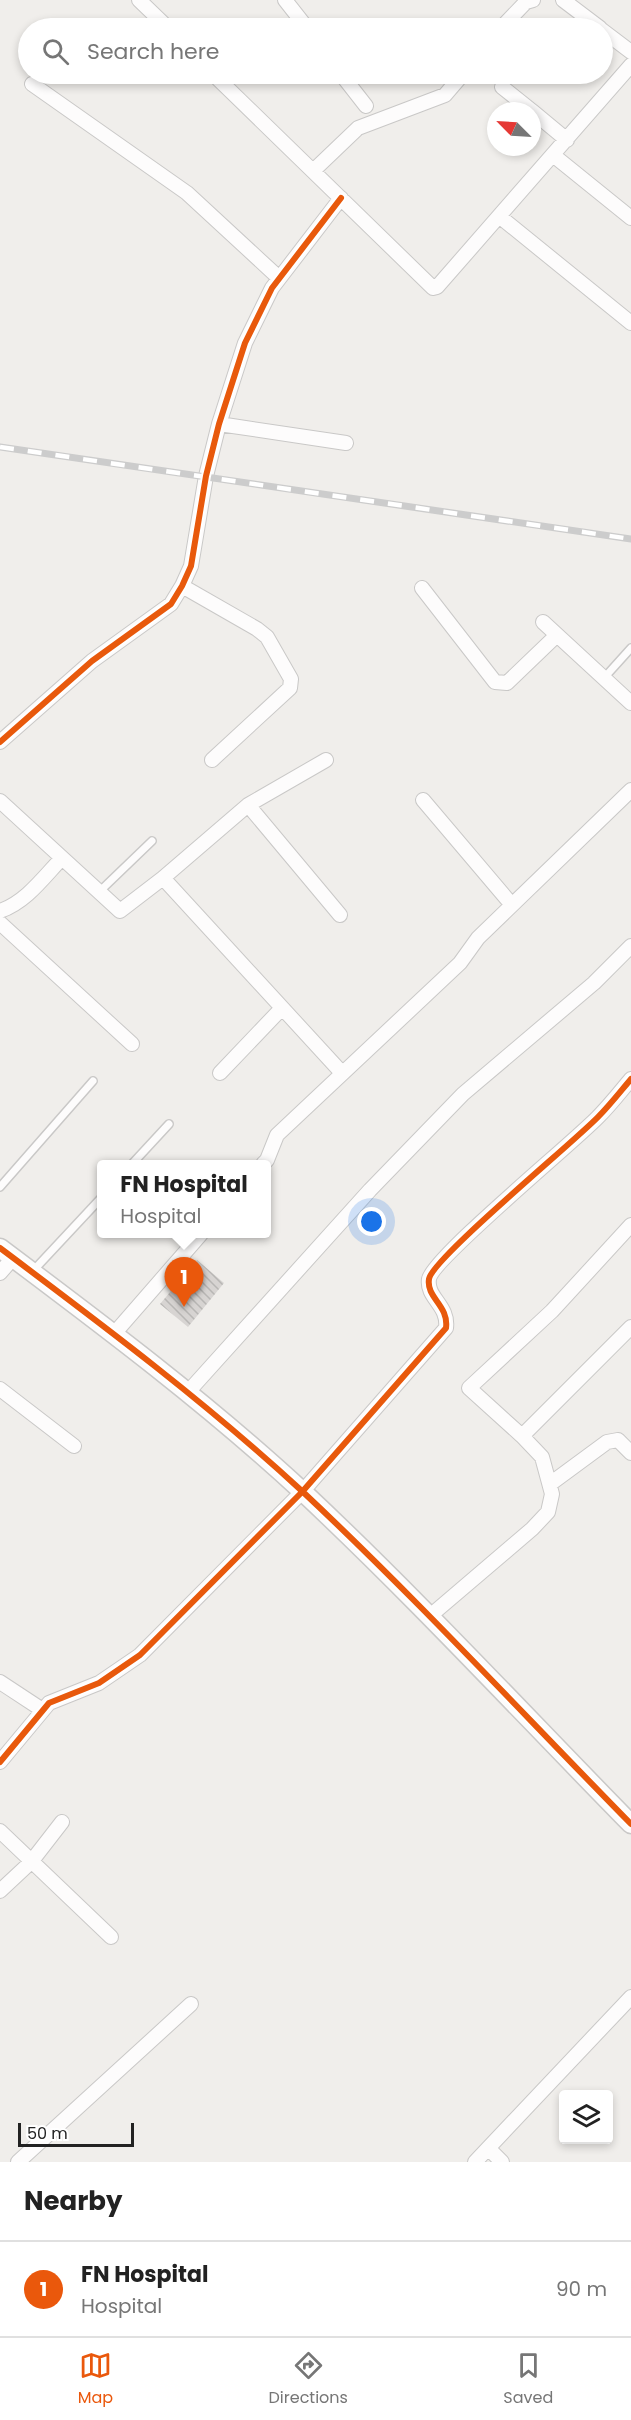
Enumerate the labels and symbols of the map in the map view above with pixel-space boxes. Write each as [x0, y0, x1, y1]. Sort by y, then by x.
north arrow [487, 102, 541, 156]
your location [357, 1207, 386, 1236]
pin: 1 [164, 1258, 204, 1307]
scale bar [18, 2120, 134, 2148]

